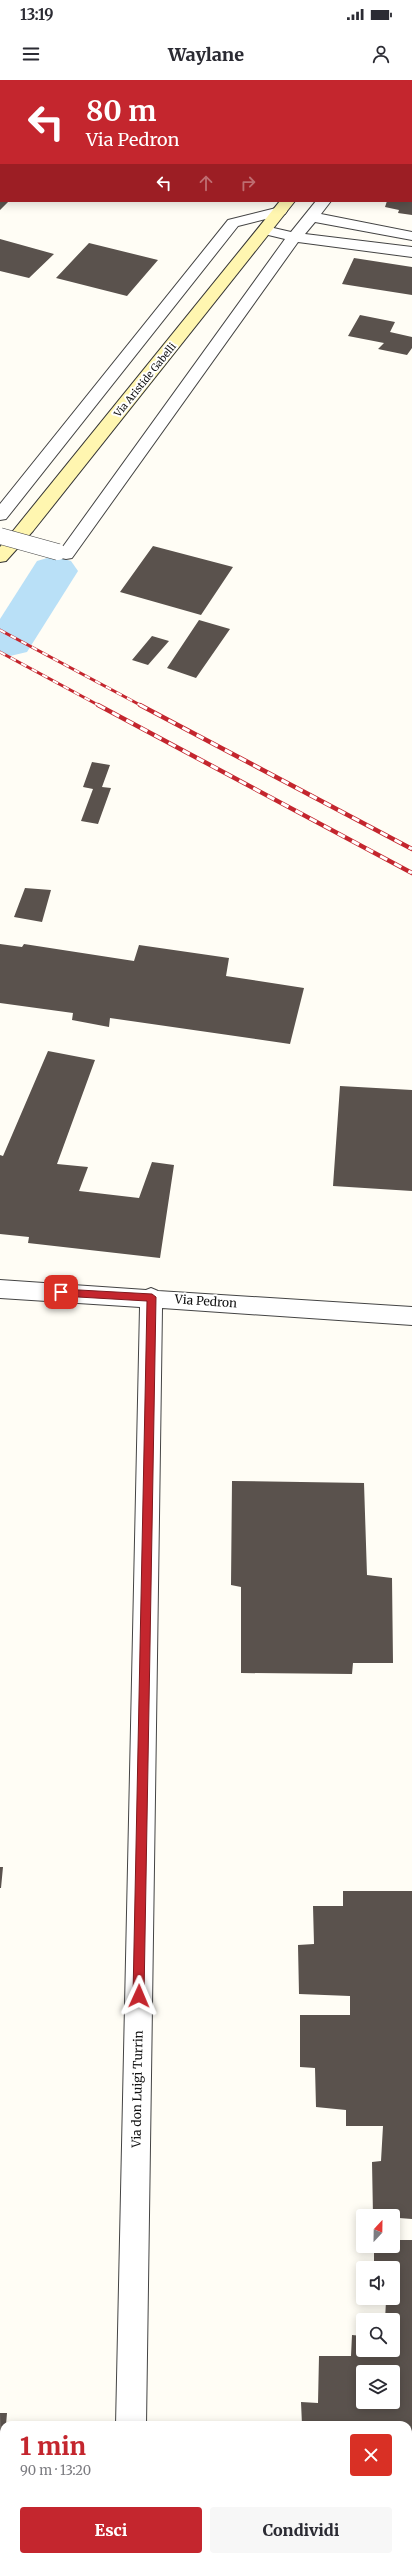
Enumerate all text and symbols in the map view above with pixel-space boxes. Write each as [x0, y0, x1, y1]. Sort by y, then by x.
text: 13:19 [20, 5, 54, 24]
icon: menu [20, 43, 42, 65]
text: Waylane [168, 43, 244, 66]
icon: person [370, 43, 392, 65]
text: 80 m [86, 93, 157, 129]
icon: left [20, 96, 72, 148]
text: Via Pedron [86, 128, 179, 151]
icon: left [153, 172, 175, 194]
icon: ahead [195, 172, 217, 194]
icon: right [237, 172, 259, 194]
street label: Via Aristide Gabelli [110, 340, 179, 420]
pin [44, 1275, 78, 1309]
icon: arrive [50, 1281, 72, 1303]
street label: Via Pedron [173, 1291, 238, 1311]
position arrow [118, 1975, 160, 2017]
street label: Via don Luigi Turrin [128, 2030, 146, 2149]
north arrow [356, 2209, 400, 2253]
map controls [356, 2209, 400, 2409]
button: sound [356, 2261, 400, 2305]
button: search [356, 2313, 400, 2357]
button: layers [356, 2365, 400, 2409]
text: 1 min [20, 2431, 86, 2462]
button: close [350, 2434, 392, 2476]
text: 90 m · 13:20 [20, 2462, 91, 2479]
button: Esci [20, 2507, 202, 2553]
button: Condividi [210, 2507, 392, 2553]

